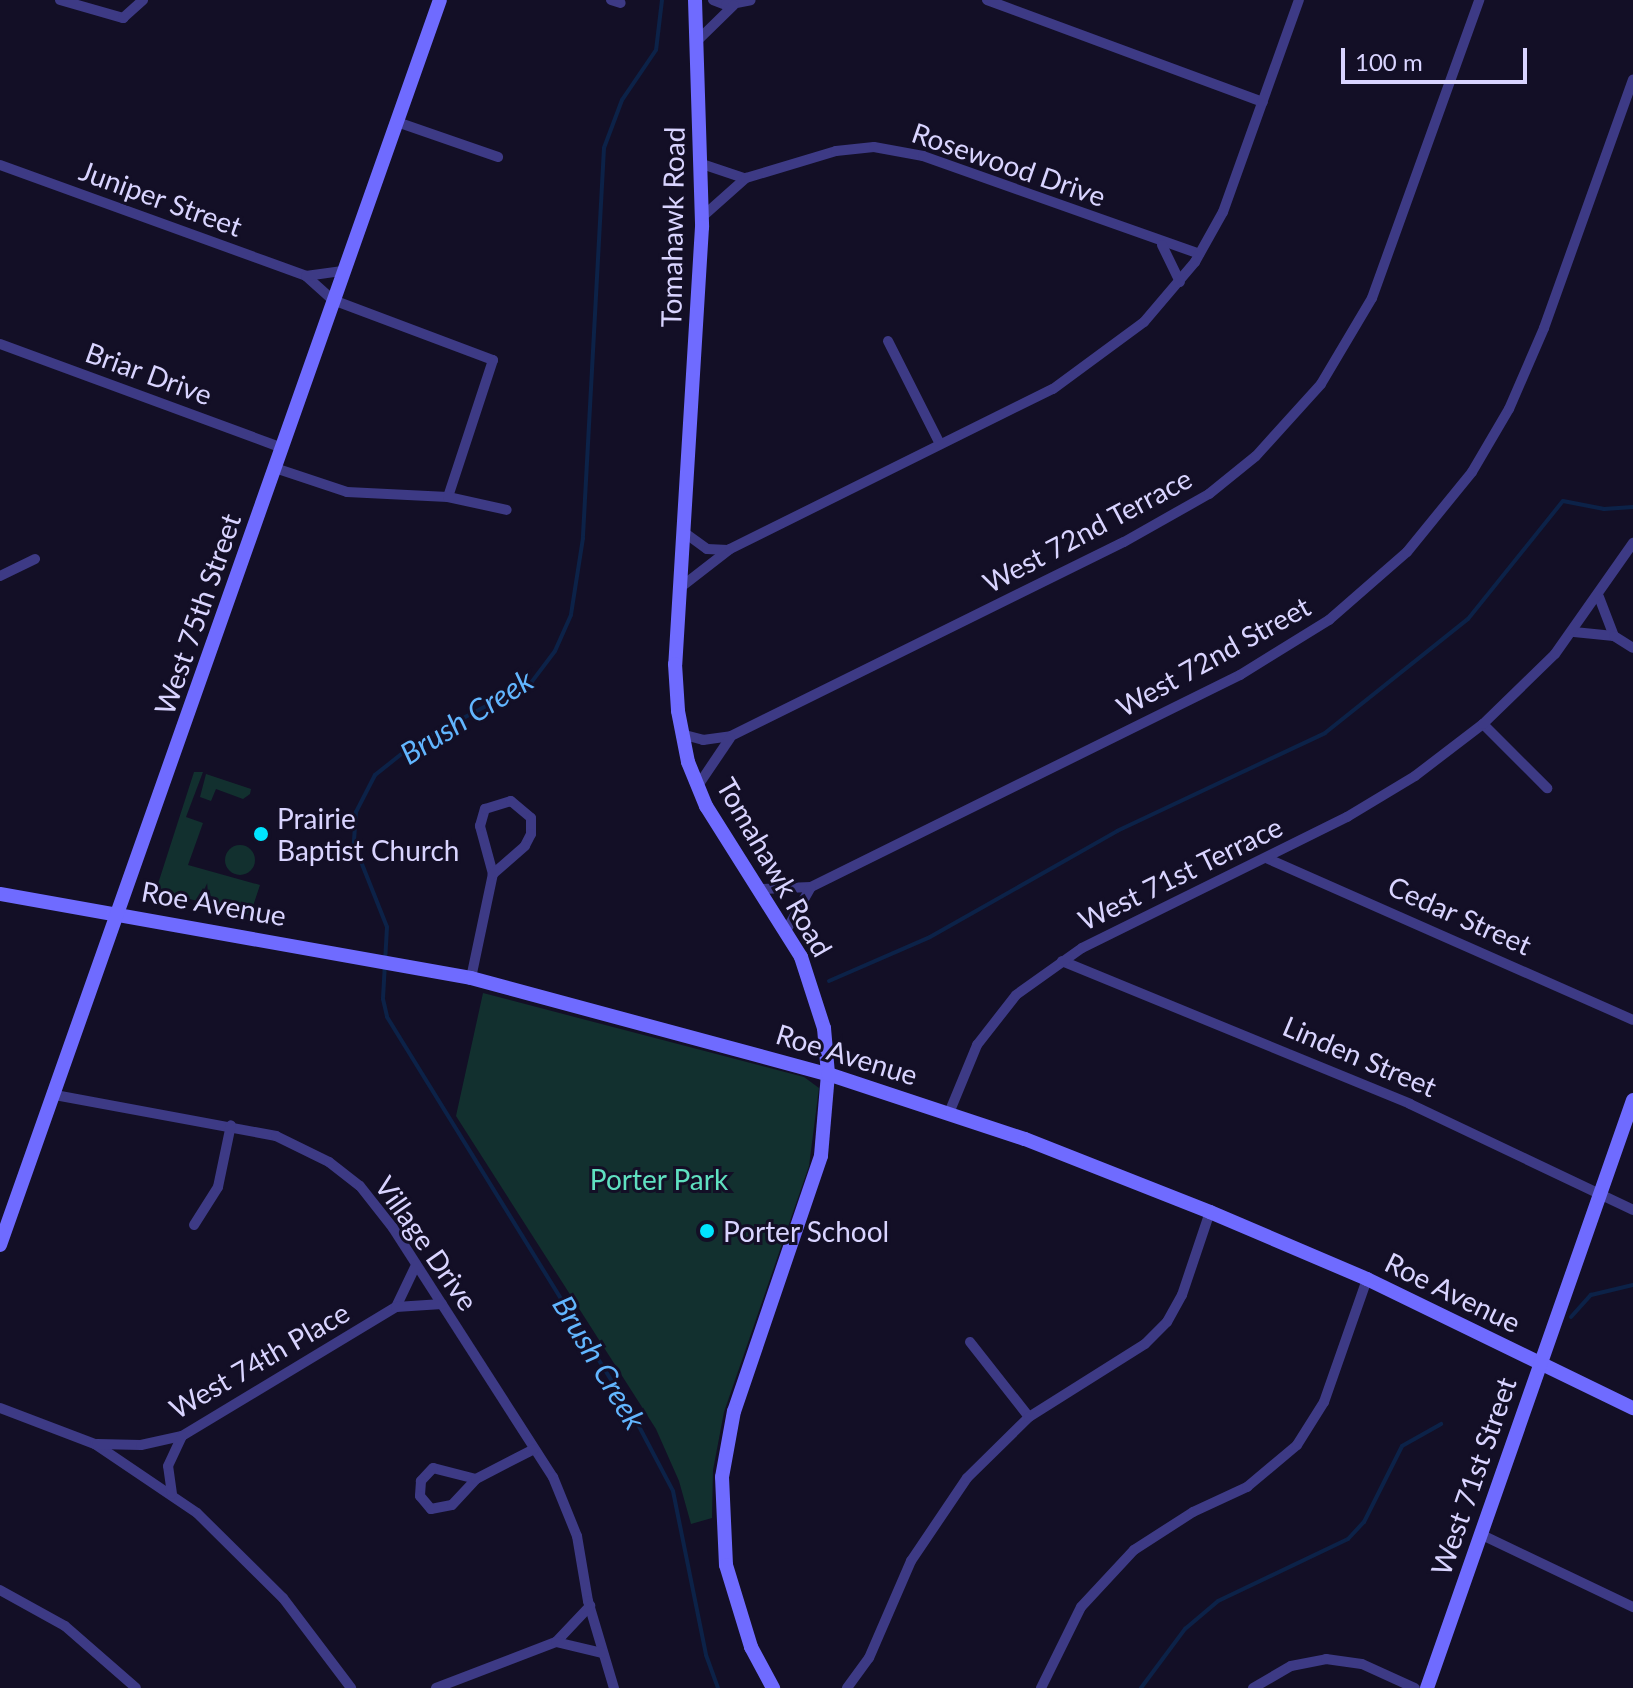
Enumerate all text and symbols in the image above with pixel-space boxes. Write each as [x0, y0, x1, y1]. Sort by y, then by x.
scale bar [1345, 32, 1531, 82]
text: 100 m [1355, 47, 1423, 76]
street label: Rosewood Drive [908, 115, 1110, 213]
street label: Tomahawk Road [653, 126, 691, 328]
street label: Juniper Street [75, 153, 247, 243]
street label: Briar Drive [81, 335, 217, 411]
street label: West 72nd Terrace [977, 461, 1197, 599]
street label: West 75th Street [147, 509, 247, 719]
street label: West 72nd Street [1110, 589, 1316, 723]
water label: Brush Creek [393, 661, 539, 771]
street label: Tomahawk Road [710, 772, 840, 962]
place label: Prairie Baptist Church [277, 801, 459, 867]
street label: West 71st Terrace [1072, 809, 1288, 937]
marker: Prairie Baptist Church [252, 825, 270, 843]
street label: Cedar Street [1383, 868, 1537, 962]
street label: Roe Avenue [139, 874, 289, 932]
street label: Linden Street [1278, 1009, 1442, 1103]
street label: Roe Avenue [772, 1016, 922, 1092]
park label: Porter Park [590, 1162, 728, 1196]
street label: Village Drive [369, 1170, 485, 1316]
place label: Porter School [723, 1214, 890, 1248]
marker: Porter School [698, 1222, 716, 1240]
street label: Roe Avenue [1380, 1245, 1526, 1339]
water label: Brush Creek [546, 1288, 654, 1436]
street label: West 74th Place [163, 1295, 355, 1425]
street label: West 71st Street [1423, 1373, 1523, 1579]

